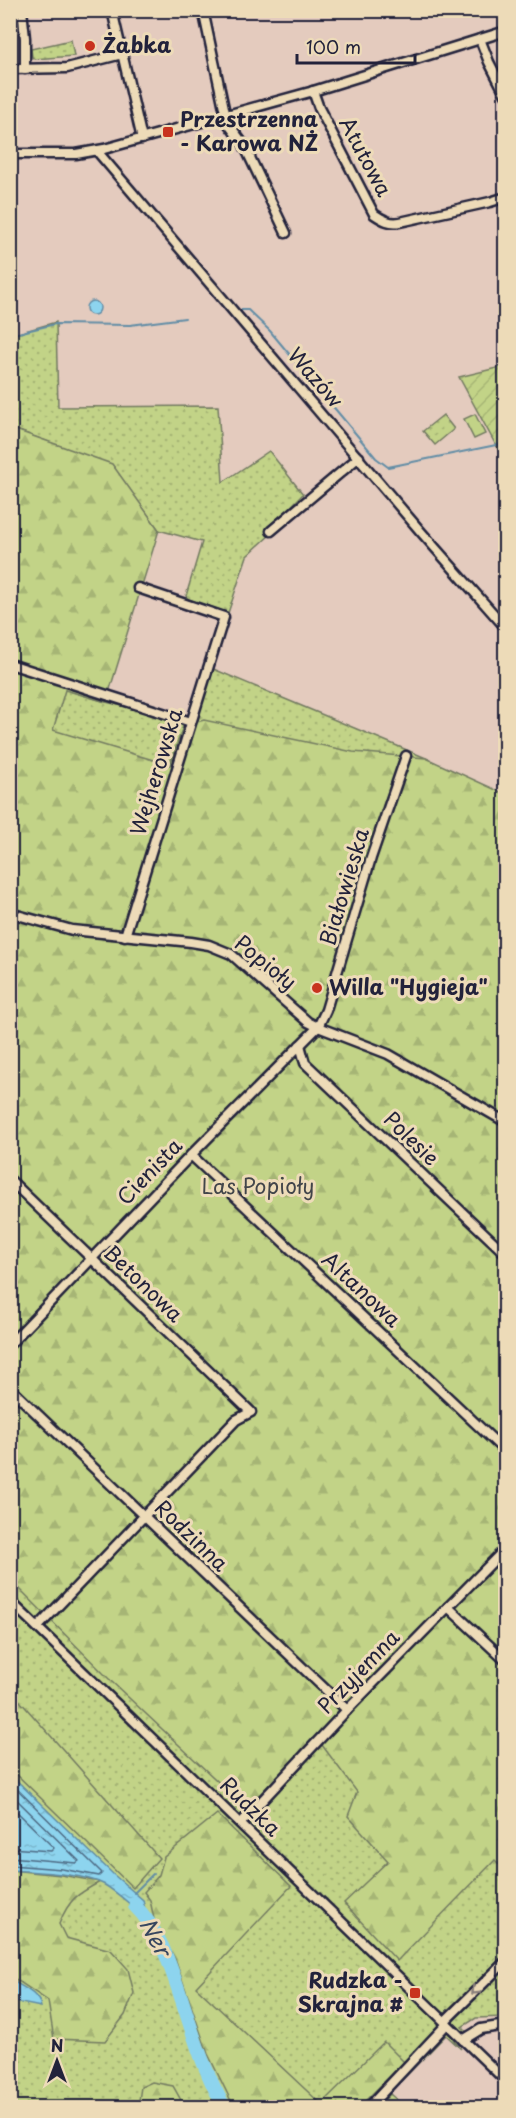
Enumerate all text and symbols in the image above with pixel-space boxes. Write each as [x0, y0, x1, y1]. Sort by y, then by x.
scale bar [297, 27, 416, 65]
place label: Żabka [102, 28, 171, 60]
text: 100 m [306, 33, 361, 60]
marker: Żabka [83, 39, 97, 53]
place label: Przestrzenna - Karowa NŻ [180, 102, 318, 158]
street label: Atutowa [332, 110, 401, 202]
marker: Przestrzenna - Karowa NŻ [161, 125, 175, 139]
street label: Wazów [281, 339, 352, 415]
street label: Wejherowska [121, 704, 190, 839]
street label: Białowieska [310, 824, 376, 949]
street label: Popioły [228, 926, 304, 997]
place label: Willa "Hygieja" [329, 970, 488, 1002]
marker: Willa "Hygieja" [310, 981, 324, 995]
street label: Polesie [377, 1103, 447, 1172]
street label: Cienista [108, 1130, 189, 1211]
park label: Las Popioły [202, 1169, 314, 1201]
street label: Betonowa [97, 1236, 191, 1329]
street label: Altanowa [316, 1243, 409, 1334]
street label: Rodzinna [148, 1491, 237, 1578]
street label: Przyjemna [309, 1621, 406, 1720]
street label: Rudzka [214, 1768, 289, 1843]
water label: Ner [132, 1911, 182, 1964]
place label: Rudzka - Skrajna # [298, 1963, 403, 2019]
one-way arrow [472, 1984, 483, 1995]
marker: Rudzka - Skrajna # [408, 1986, 422, 2000]
north arrow [27, 2031, 87, 2091]
text: N [51, 2033, 63, 2057]

